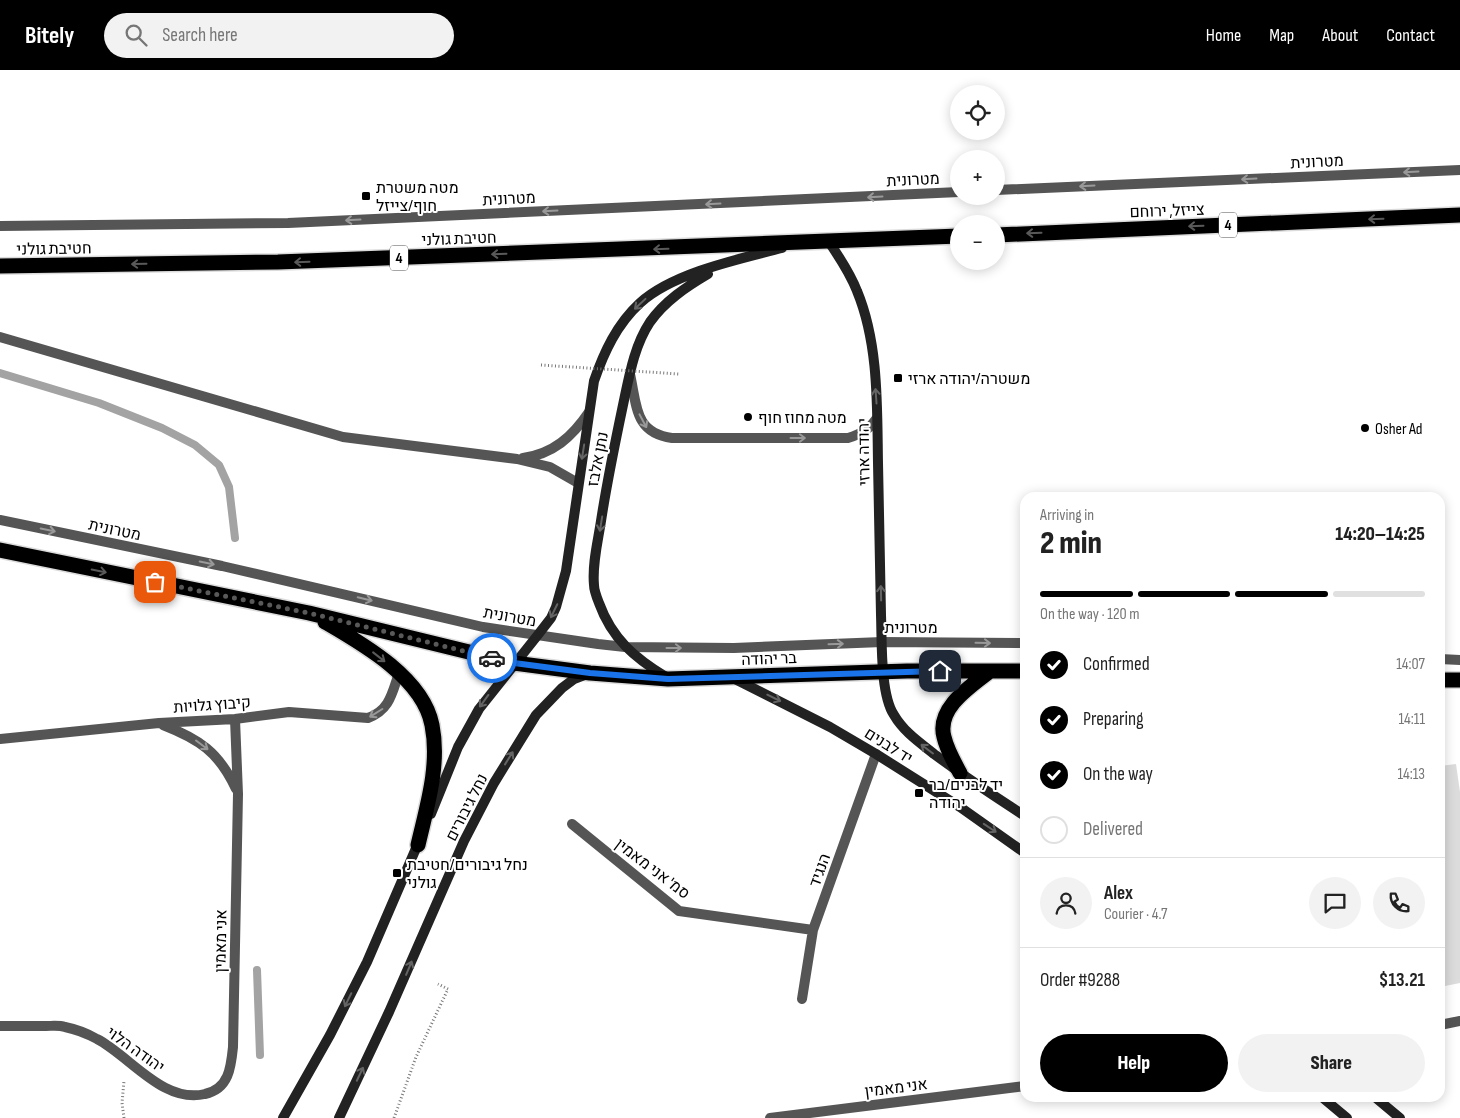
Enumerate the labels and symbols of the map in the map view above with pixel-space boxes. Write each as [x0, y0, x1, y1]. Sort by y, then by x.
street label: מטרונית [1290, 152, 1344, 173]
one-way arrow [1404, 167, 1420, 176]
street label: מטרונית [886, 170, 940, 191]
one-way arrow [1241, 174, 1258, 184]
place label: מטה משטרת חוף/צייזל [376, 179, 459, 216]
one-way arrow [1079, 182, 1095, 191]
street label: מטרונית [482, 189, 536, 210]
marker: מטה משטרת חוף/צייזל [360, 190, 372, 202]
one-way arrow [867, 192, 883, 201]
one-way arrow [705, 199, 721, 208]
street label: צייזל, ירוחם [1129, 201, 1205, 222]
one-way arrow [543, 206, 559, 216]
road number: 4 [1219, 212, 1237, 238]
one-way arrow [1369, 214, 1385, 223]
one-way arrow [345, 215, 362, 225]
one-way arrow [1189, 222, 1205, 231]
street label: חטיבת גולני [421, 229, 497, 250]
one-way arrow [1026, 229, 1042, 238]
street label: חטיבת גולני [16, 239, 92, 260]
one-way arrow [654, 244, 670, 253]
road number: 4 [390, 246, 408, 270]
one-way arrow [491, 250, 507, 259]
one-way arrow [294, 257, 310, 266]
one-way arrow [131, 259, 148, 269]
one-way arrow [634, 298, 647, 310]
place label: משטרה/יהודה ארזי [908, 370, 1030, 389]
marker: משטרה/יהודה ארזי [892, 372, 904, 384]
one-way arrow [871, 388, 880, 404]
place label: מטה מחוז חוף [758, 409, 847, 428]
marker: מטה מחוז חוף [742, 411, 754, 423]
one-way arrow [638, 413, 648, 428]
street label: יהודה ארזי [854, 418, 875, 486]
place label: Osher Ad [1375, 420, 1422, 439]
marker: Osher Ad [1359, 422, 1371, 434]
street label: נתן אלבז [584, 430, 613, 488]
one-way arrow [790, 433, 806, 443]
one-way arrow [578, 444, 588, 460]
street label: מטרונית [87, 516, 143, 545]
one-way arrow [595, 516, 605, 532]
one-way arrow [39, 526, 55, 535]
one-way arrow [198, 559, 214, 568]
pin [134, 561, 176, 603]
one-way arrow [91, 566, 107, 576]
one-way arrow [876, 586, 886, 602]
one-way arrow [357, 595, 373, 604]
one-way arrow [548, 603, 558, 618]
street label: מטרונית [482, 604, 538, 631]
street label: מטרונית [884, 619, 938, 638]
courier [467, 633, 517, 683]
one-way arrow [975, 638, 991, 648]
one-way arrow [828, 639, 844, 649]
one-way arrow [666, 643, 682, 652]
street label: בר יהודה [741, 649, 798, 670]
pin [919, 650, 961, 692]
one-way arrow [373, 652, 386, 663]
street label: קיבוץ גלויות [173, 693, 252, 718]
one-way arrow [766, 693, 781, 703]
one-way arrow [479, 694, 489, 708]
one-way arrow [369, 708, 383, 719]
street label: יד לבנים [861, 724, 916, 768]
one-way arrow [195, 740, 209, 750]
one-way arrow [921, 743, 934, 754]
one-way arrow [505, 752, 515, 766]
street label: נחל גיבורים [442, 771, 492, 845]
place label: יד לבנים/בר יהודה [929, 776, 1003, 813]
marker: יד לבנים/בר יהודה [913, 787, 925, 799]
one-way arrow [983, 823, 997, 833]
street label: סמ' אני מאמין [611, 835, 693, 904]
street label: הנגיד [806, 851, 835, 890]
place label: נחל גיבורים/חטיבת גולני [407, 856, 528, 893]
marker: נחל גיבורים/חטיבת גולני [391, 867, 403, 879]
street label: אני מאמין [211, 909, 232, 973]
one-way arrow [404, 961, 414, 976]
one-way arrow [343, 992, 352, 1007]
street label: יהודה הלוי [102, 1023, 168, 1077]
one-way arrow [356, 1067, 366, 1082]
street label: אני מאמין [864, 1075, 929, 1102]

